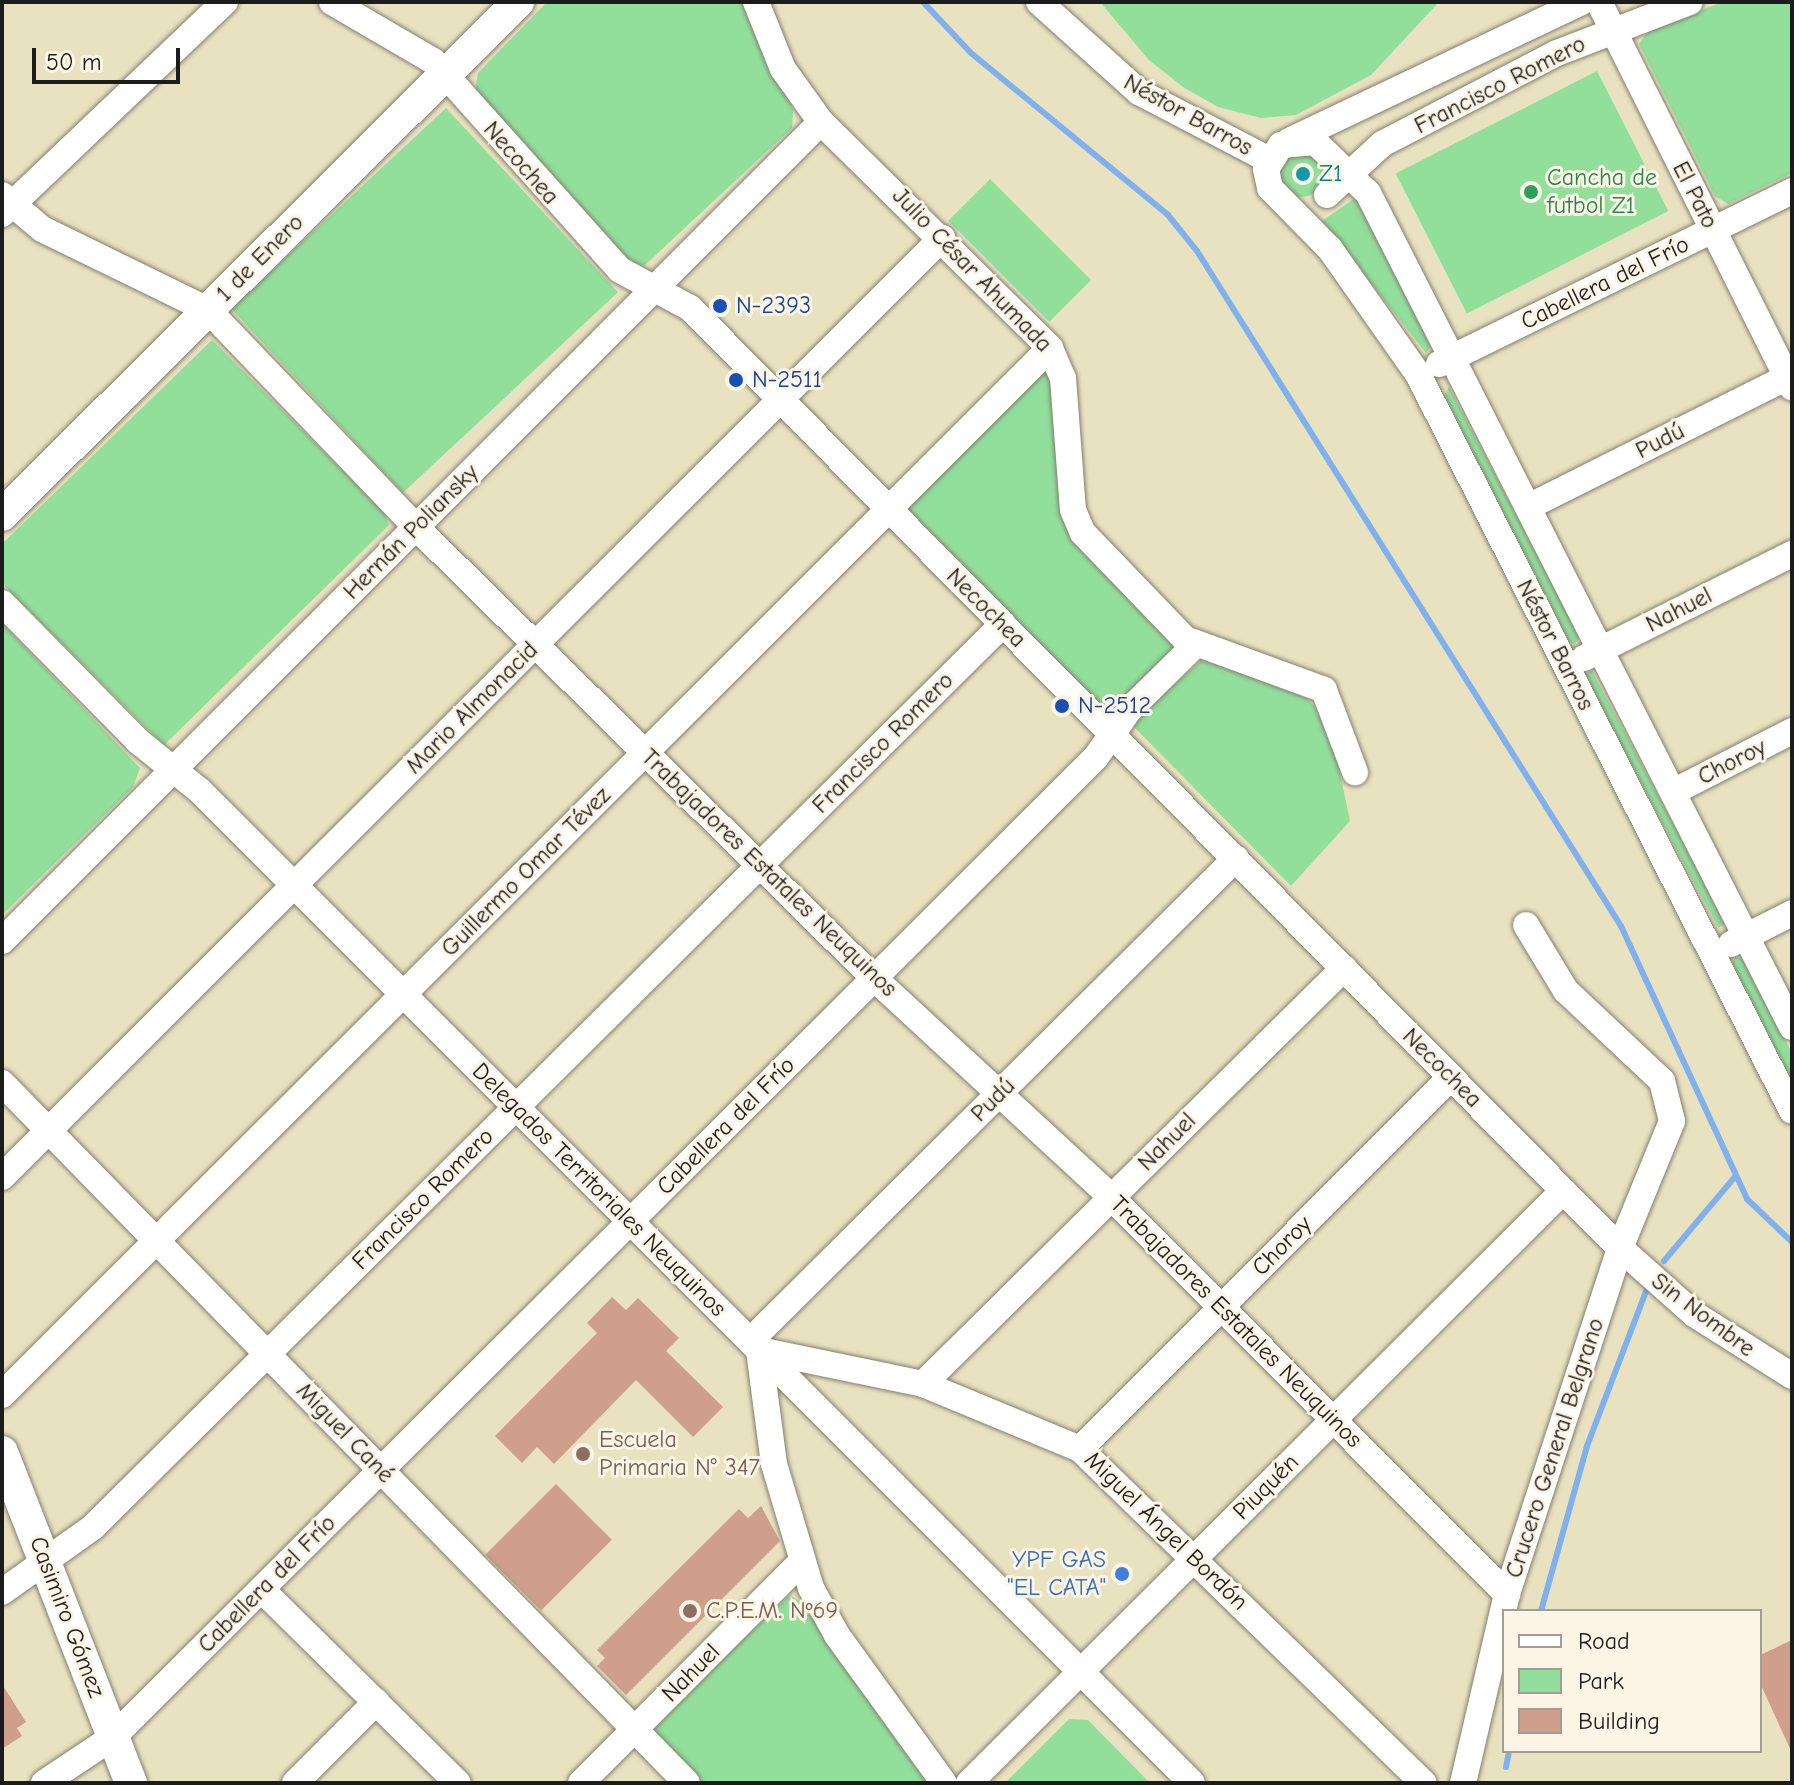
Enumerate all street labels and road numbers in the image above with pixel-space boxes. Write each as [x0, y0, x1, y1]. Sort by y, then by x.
street label: Francisco Romero [1410, 29, 1590, 141]
street label: Néstor Barros [1119, 68, 1257, 162]
street label: Necochea [477, 115, 565, 211]
street label: El Pato [1666, 157, 1724, 233]
street label: Julio César Ahumada [886, 182, 1058, 358]
street label: 1 de Enero [210, 208, 310, 308]
street label: Cabellera del Frío [1516, 230, 1694, 336]
street label: Pudú [1631, 417, 1689, 465]
street label: Hernán Poliansky [337, 458, 485, 606]
street label: Necochea [940, 562, 1032, 654]
street label: Néstor Barros [1510, 575, 1600, 715]
street label: Nahuel [1641, 581, 1717, 639]
street label: Mario Almonacid [400, 636, 544, 780]
street label: Francisco Romero [806, 666, 960, 820]
street label: Choroy [1693, 733, 1771, 791]
street label: Trabajadores Estatales Neuquinos [635, 743, 903, 1003]
street label: Guillermo Omar Tévez [435, 781, 617, 963]
street label: Necochea [1396, 1022, 1488, 1114]
street label: Cabellera del Frío [651, 1051, 801, 1201]
street label: Delegados Territoriales Neuquinos [466, 1057, 732, 1323]
street label: Pudú [965, 1072, 1021, 1128]
street label: Nahuel [1132, 1107, 1202, 1177]
street label: Francisco Romero [346, 1122, 500, 1276]
street label: Trabajadores Estatales Neuquinos [1104, 1190, 1368, 1454]
street label: Choroy [1246, 1210, 1318, 1282]
street label: Sin Nombre [1646, 1267, 1760, 1363]
street label: Crucero General Belgrano [1499, 1314, 1611, 1582]
street label: Miguel Cané [290, 1377, 400, 1489]
street label: Miguel Ángel Bordón [1078, 1446, 1254, 1616]
street label: Piuquén [1227, 1448, 1305, 1526]
street label: Cabellera del Frío [192, 1509, 342, 1659]
street label: Casimiro Gómez [23, 1533, 111, 1701]
street label: Nahuel [656, 1638, 726, 1708]

